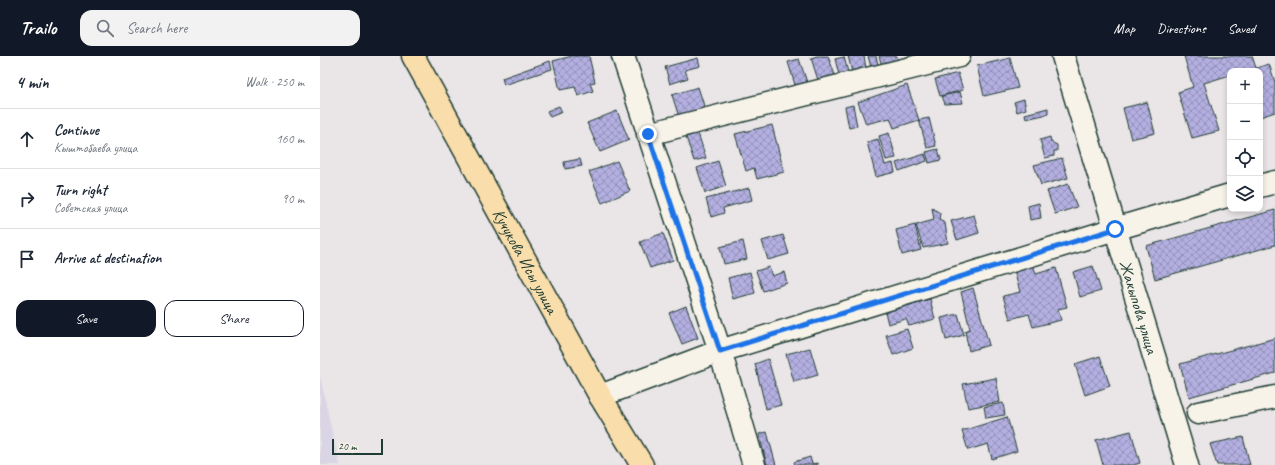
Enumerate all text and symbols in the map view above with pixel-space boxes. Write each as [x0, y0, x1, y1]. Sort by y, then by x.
search box [80, 10, 360, 46]
text: Trailo [20, 16, 56, 40]
icon: search [94, 17, 116, 39]
text: Search here [126, 19, 188, 38]
text: Map [1114, 20, 1135, 37]
text: Directions [1157, 20, 1206, 37]
text: Saved [1228, 20, 1255, 37]
map controls [1227, 68, 1263, 212]
button: + [1227, 68, 1263, 104]
text: 4 min [16, 72, 49, 93]
text: Walk · 250 m [245, 74, 304, 90]
button: − [1227, 104, 1263, 140]
text: Continue [54, 121, 99, 140]
route end [639, 125, 657, 143]
icon: ahead [16, 128, 38, 150]
text: 160 m [276, 131, 304, 147]
text: Кыштобаева улица [54, 140, 137, 156]
button: locate [1227, 140, 1263, 176]
button: layers [1227, 176, 1263, 212]
text: Turn right [54, 181, 107, 200]
icon: right [16, 188, 38, 210]
text: 90 m [282, 191, 304, 207]
text: Советская улица [54, 200, 127, 216]
street label: Кучукова Исы улица [488, 205, 564, 319]
route start [1106, 220, 1124, 238]
icon: arrive [16, 248, 38, 270]
text: Arrive at destination [54, 249, 161, 268]
street label: Жакыпова улица [1115, 257, 1163, 357]
button: Save [16, 300, 156, 337]
button: Share [164, 300, 304, 337]
scale bar [332, 437, 383, 456]
text: 20 m [338, 439, 357, 453]

